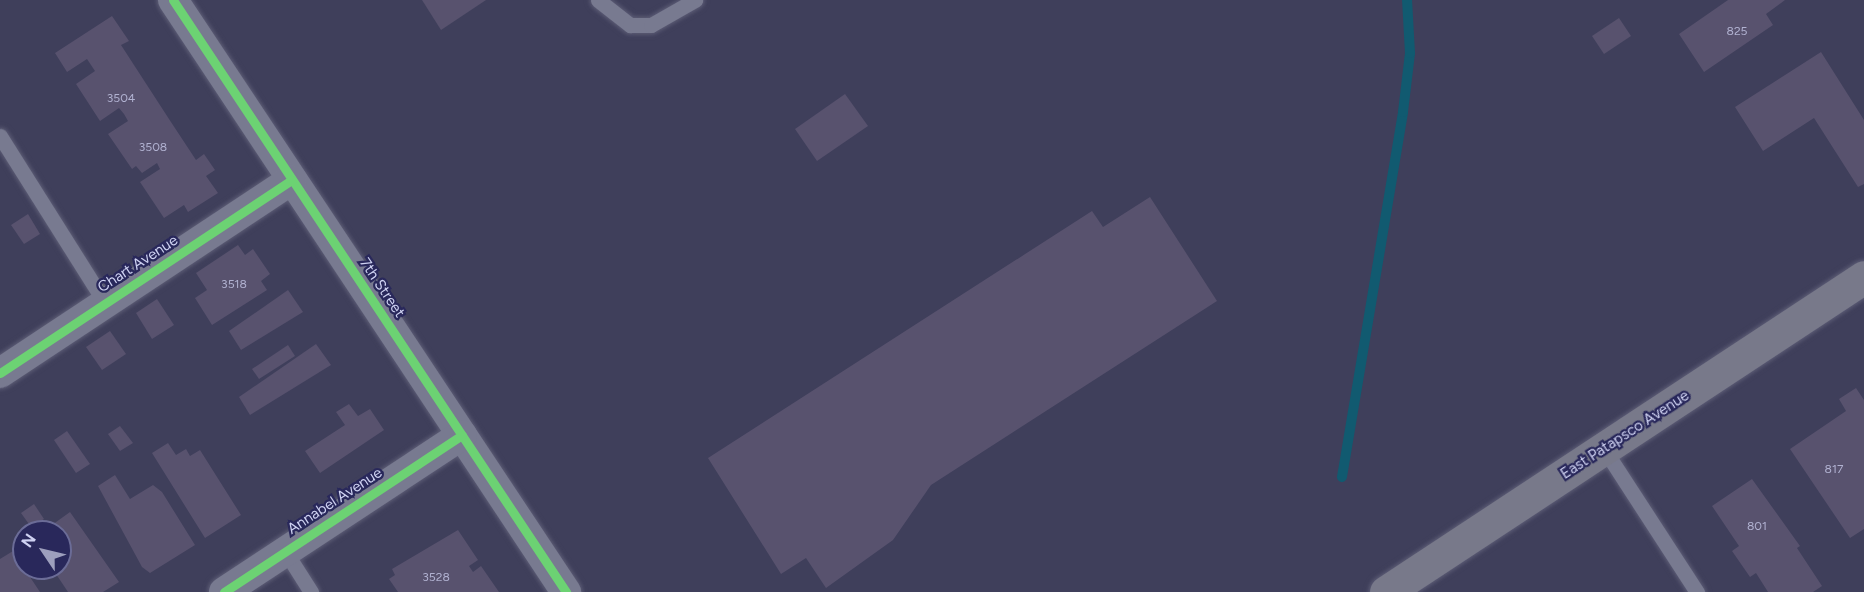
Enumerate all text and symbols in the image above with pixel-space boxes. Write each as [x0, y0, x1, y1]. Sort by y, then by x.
house number: 825 [1727, 25, 1747, 39]
house number: 3504 [107, 92, 135, 106]
house number: 3508 [139, 141, 167, 155]
street label: Chart Avenue [95, 231, 181, 297]
street label: 7th Street [356, 255, 408, 321]
house number: 3518 [221, 278, 247, 292]
street label: East Patapsco Avenue [1557, 387, 1693, 483]
house number: 817 [1825, 463, 1843, 477]
street label: Annabel Avenue [284, 464, 386, 538]
north arrow [12, 520, 72, 580]
house number: 801 [1747, 520, 1767, 534]
text: N [17, 530, 40, 551]
house number: 3528 [422, 571, 450, 585]

